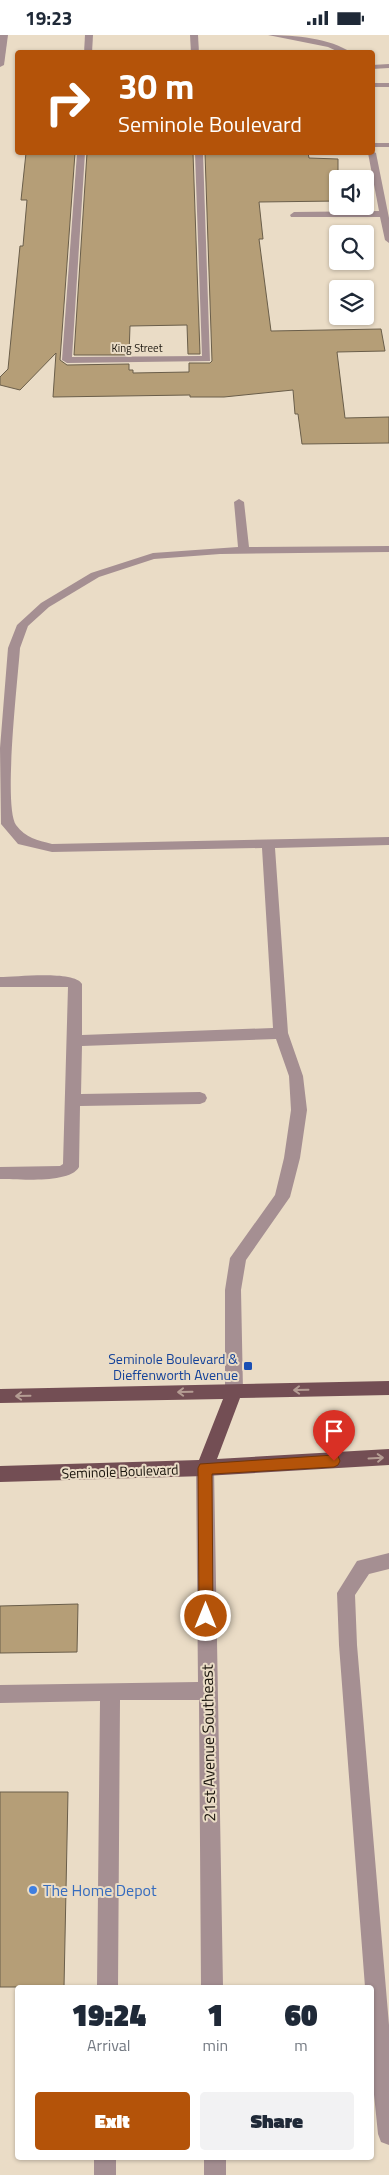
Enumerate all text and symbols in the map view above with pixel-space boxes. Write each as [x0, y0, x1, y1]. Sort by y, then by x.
text: 19:23 [25, 3, 72, 32]
text: 30 m [118, 59, 194, 113]
icon: right [35, 70, 100, 135]
text: Seminole Boulevard [118, 107, 302, 141]
map controls [329, 170, 374, 325]
button: sound [329, 170, 374, 215]
button: search [329, 225, 374, 270]
button: layers [329, 280, 374, 325]
street label: King Street [111, 340, 163, 356]
place label: Seminole Boulevard & Dieffenworth Avenue [108, 1348, 238, 1385]
marker: Seminole Boulevard & Dieffenworth Avenue [242, 1360, 254, 1372]
one-way arrow [294, 1385, 310, 1394]
one-way arrow [177, 1387, 194, 1397]
one-way arrow [15, 1391, 31, 1401]
pin [313, 1410, 355, 1461]
icon: arrive [320, 1417, 348, 1445]
one-way arrow [368, 1454, 384, 1463]
street label: Seminole Boulevard [61, 1458, 179, 1484]
position arrow [179, 1589, 231, 1641]
street label: 21st Avenue Southeast [195, 1664, 221, 1822]
place label: The Home Depot [43, 1878, 157, 1902]
marker: The Home Depot [27, 1884, 39, 1896]
text: 19:24 [71, 1992, 146, 2038]
text: 1 [207, 1992, 224, 2038]
text: 60 [285, 1992, 318, 2038]
text: Arrival [87, 2033, 130, 2057]
text: min [203, 2033, 228, 2057]
text: m [294, 2033, 308, 2057]
button: Exit [35, 2092, 190, 2150]
button: Share [200, 2092, 354, 2150]

